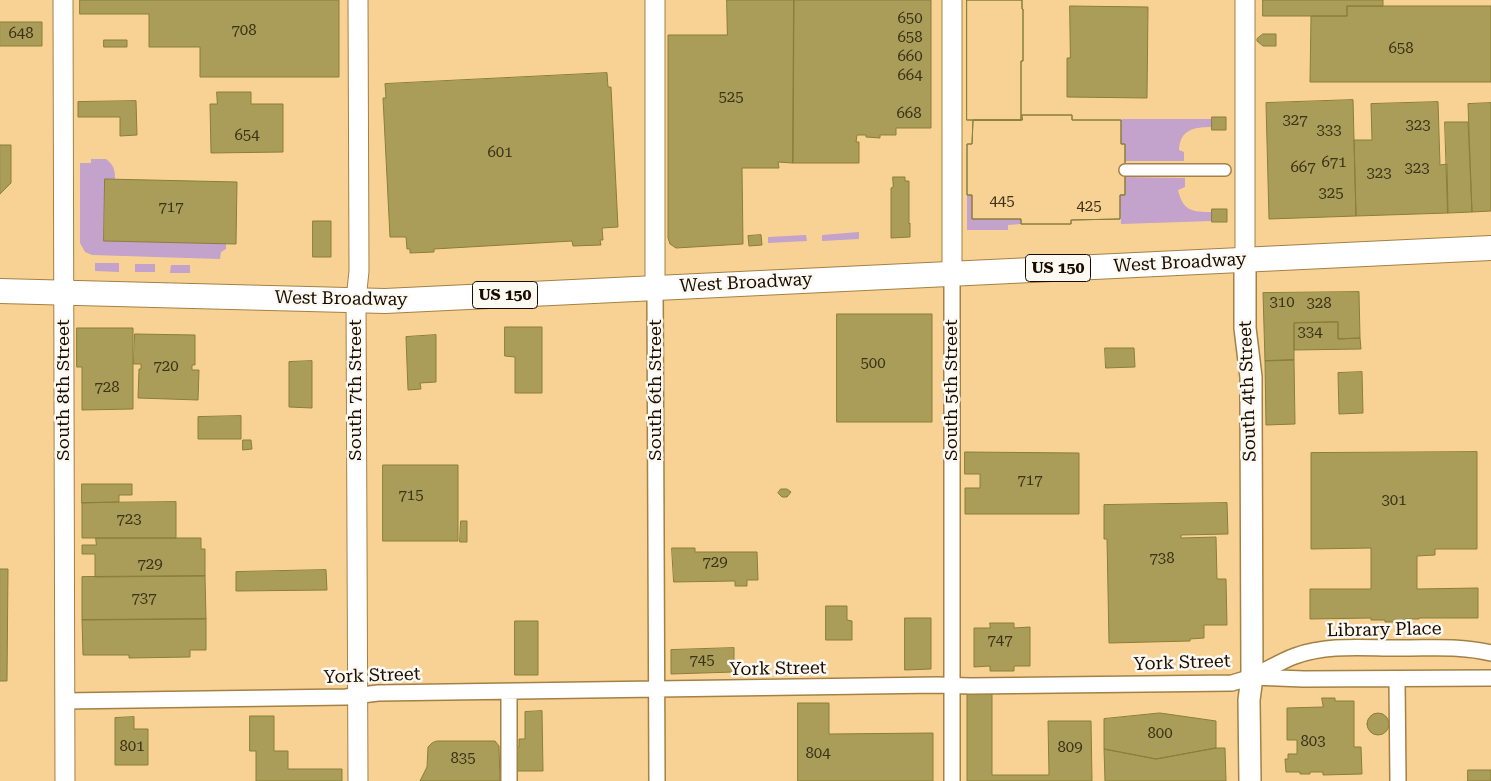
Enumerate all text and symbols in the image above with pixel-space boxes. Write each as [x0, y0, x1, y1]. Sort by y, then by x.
house number: 650 [897, 10, 923, 28]
house number: 708 [231, 22, 257, 40]
house number: 648 [8, 25, 34, 43]
house number: 658 [897, 29, 923, 47]
house number: 658 [1388, 40, 1414, 58]
house number: 660 [897, 48, 923, 66]
house number: 664 [897, 67, 923, 85]
house number: 525 [718, 89, 744, 107]
house number: 668 [896, 105, 922, 123]
house number: 327 [1282, 112, 1308, 130]
house number: 323 [1405, 117, 1431, 135]
house number: 333 [1316, 122, 1342, 140]
house number: 654 [234, 127, 260, 145]
house number: 601 [487, 144, 513, 162]
house number: 671 [1321, 154, 1347, 172]
house number: 667 [1290, 159, 1316, 177]
house number: 323 [1404, 160, 1430, 178]
house number: 323 [1366, 165, 1392, 183]
house number: 325 [1318, 185, 1344, 203]
house number: 445 [989, 193, 1015, 211]
house number: 425 [1076, 198, 1102, 216]
house number: 717 [158, 199, 184, 217]
street label: West Broadway [1113, 249, 1247, 277]
road number: US 150 [1026, 254, 1090, 282]
street label: West Broadway [679, 269, 813, 297]
road number: US 150 [472, 282, 538, 308]
street label: West Broadway [274, 287, 408, 311]
house number: 310 [1269, 294, 1295, 312]
house number: 328 [1306, 295, 1332, 313]
street label: South 8th Street [53, 319, 75, 461]
street label: South 7th Street [345, 319, 367, 461]
street label: South 6th Street [645, 319, 667, 461]
street label: South 5th Street [941, 319, 963, 461]
street label: South 4th Street [1235, 320, 1261, 462]
house number: 334 [1297, 324, 1323, 342]
house number: 500 [860, 355, 886, 373]
house number: 720 [153, 358, 179, 376]
house number: 728 [94, 379, 120, 397]
house number: 717 [1017, 472, 1043, 490]
house number: 715 [398, 487, 424, 505]
house number: 301 [1381, 492, 1407, 510]
house number: 723 [116, 511, 142, 529]
house number: 738 [1149, 550, 1175, 568]
house number: 729 [702, 554, 728, 572]
house number: 729 [137, 556, 163, 574]
house number: 737 [131, 590, 157, 608]
street label: Library Place [1326, 618, 1442, 642]
house number: 747 [987, 632, 1013, 650]
street label: York Street [1133, 651, 1231, 675]
house number: 745 [689, 652, 715, 670]
street label: York Street [729, 657, 827, 681]
street label: York Street [323, 664, 421, 688]
house number: 800 [1147, 725, 1173, 743]
house number: 803 [1300, 733, 1326, 751]
house number: 801 [119, 738, 145, 756]
house number: 809 [1057, 739, 1083, 757]
house number: 804 [805, 745, 831, 763]
house number: 835 [450, 750, 476, 768]

